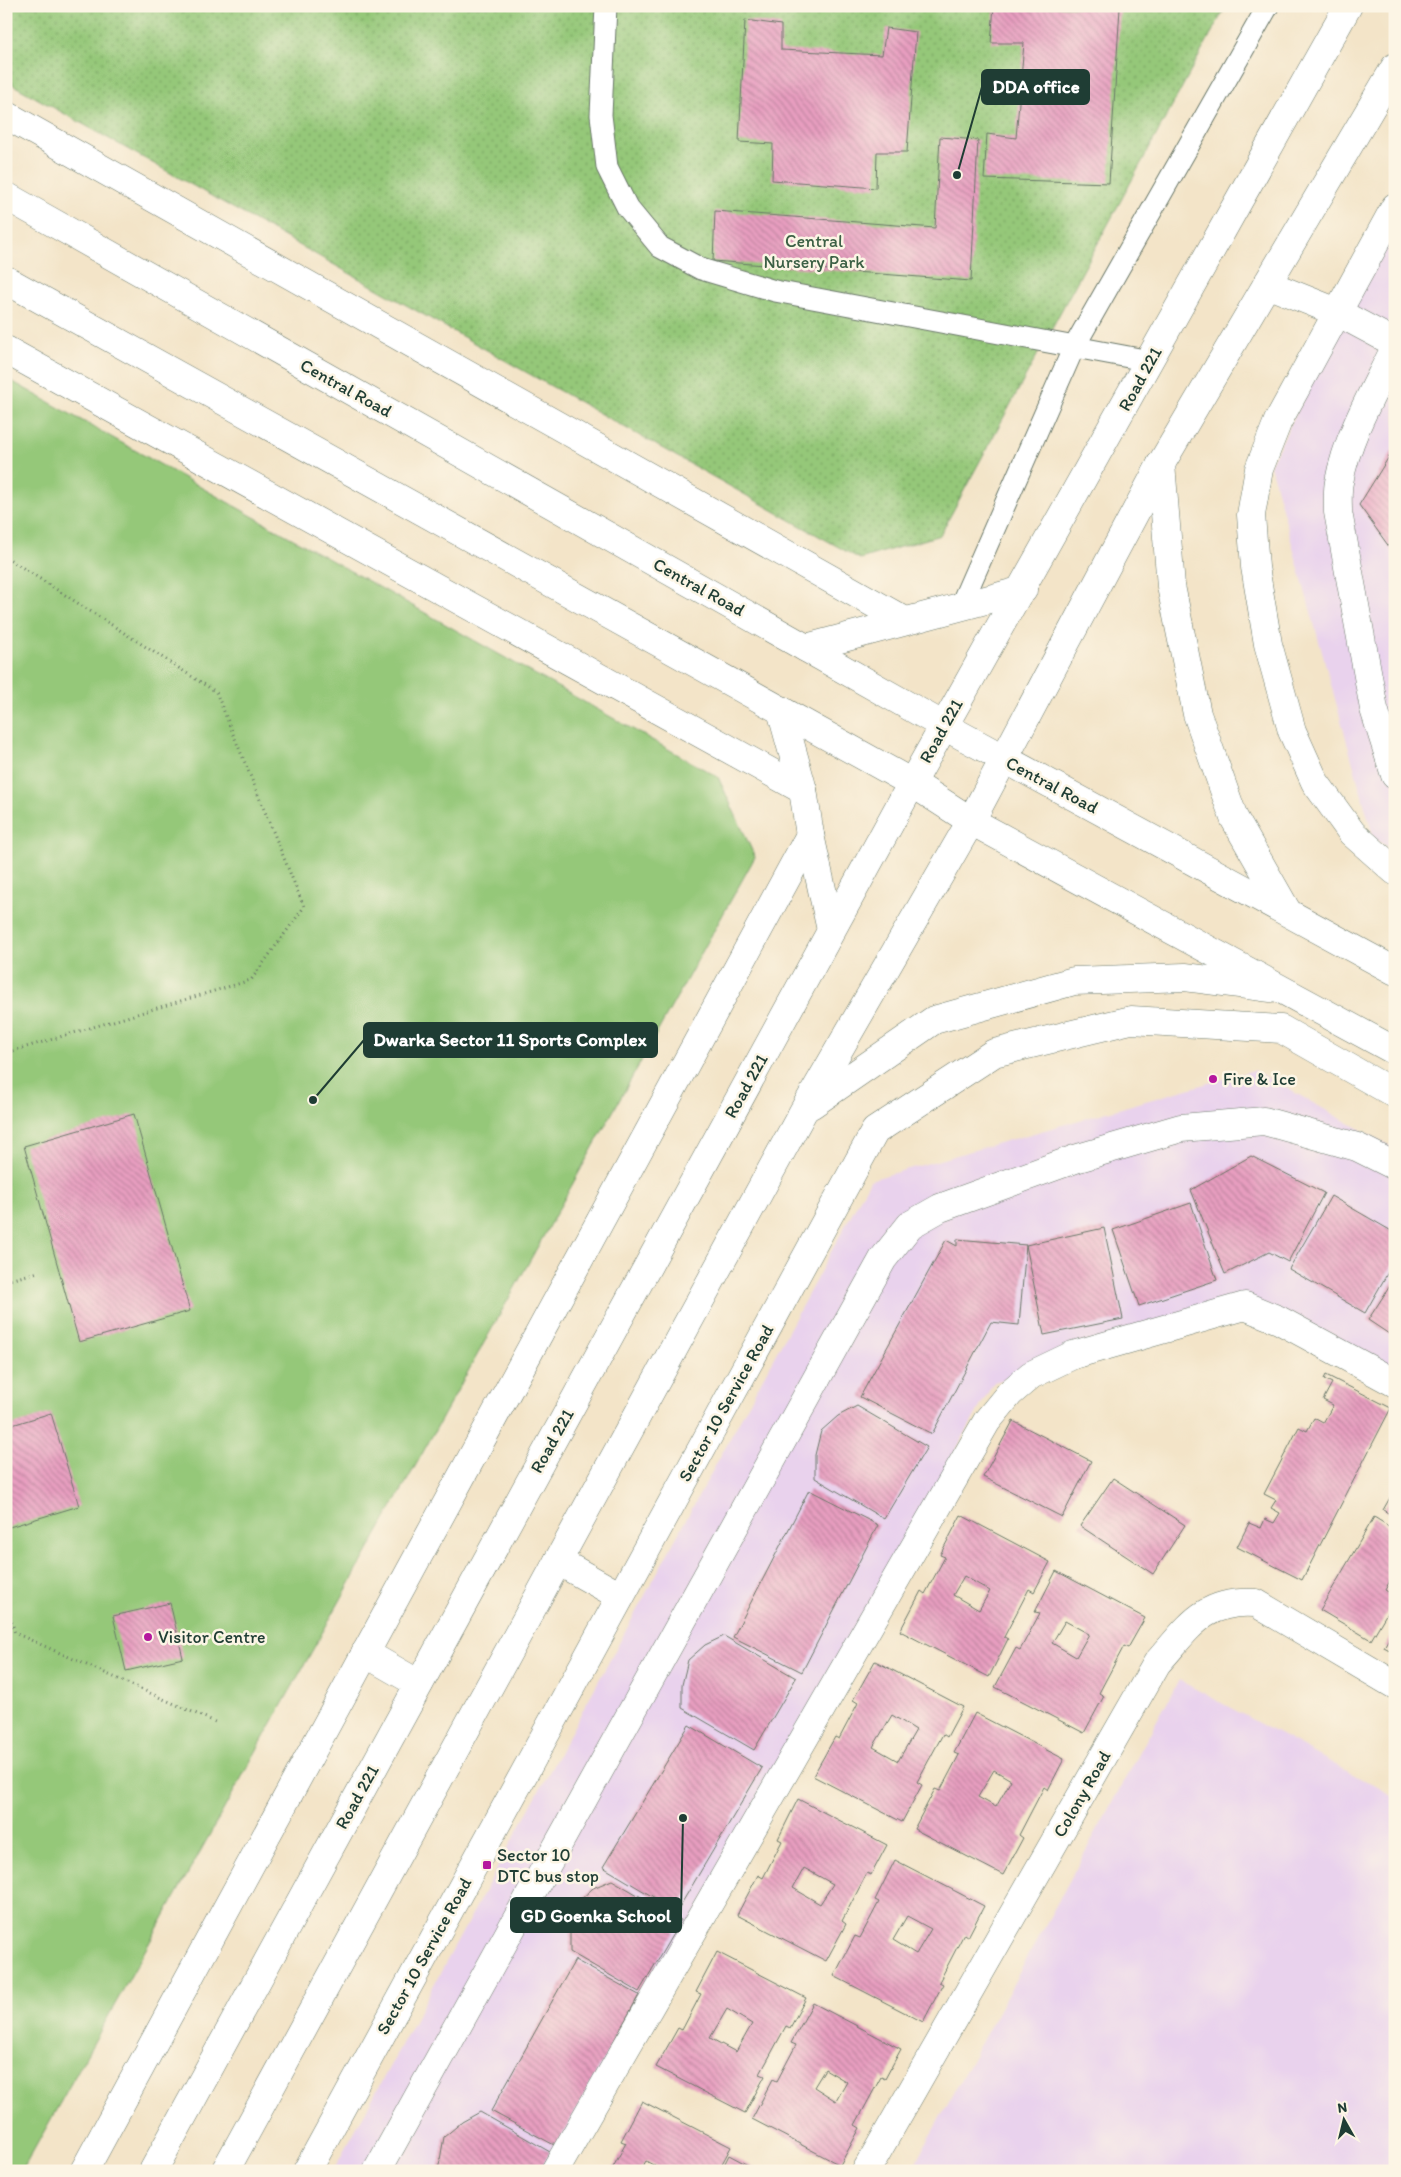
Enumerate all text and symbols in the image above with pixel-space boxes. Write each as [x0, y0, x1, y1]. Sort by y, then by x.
callout: DDA office [982, 70, 1089, 104]
text: DDA office [992, 75, 1080, 98]
park label: Central Nursery Park [763, 230, 865, 273]
street label: Road 221 [1113, 343, 1167, 415]
street label: Central Road [296, 354, 396, 422]
street label: Central Road [649, 553, 749, 621]
street label: Road 221 [914, 695, 968, 767]
street label: Central Road [1002, 752, 1102, 819]
callout: Dwarka Sector 11 Sports Complex [364, 1023, 657, 1057]
text: Dwarka Sector 11 Sports Complex [373, 1028, 647, 1051]
street label: Road 221 [719, 1050, 773, 1122]
place label: Fire & Ice [1223, 1068, 1296, 1090]
marker: Fire & Ice [1207, 1073, 1219, 1085]
street label: Sector 10 Service Road [674, 1320, 778, 1485]
street label: Road 221 [525, 1405, 579, 1477]
place label: Visitor Centre [158, 1626, 266, 1648]
marker: Visitor Centre [142, 1631, 154, 1643]
street label: Colony Road [1048, 1747, 1116, 1841]
street label: Road 221 [330, 1761, 384, 1833]
place label: Sector 10 DTC bus stop [497, 1844, 599, 1887]
marker: Sector 10 DTC bus stop [481, 1859, 493, 1871]
street label: Sector 10 Service Road [372, 1873, 476, 2038]
callout: GD Goenka School [511, 1898, 681, 1932]
text: GD Goenka School [521, 1904, 672, 1927]
north arrow [1318, 2094, 1368, 2144]
text: N [1336, 2099, 1348, 2117]

